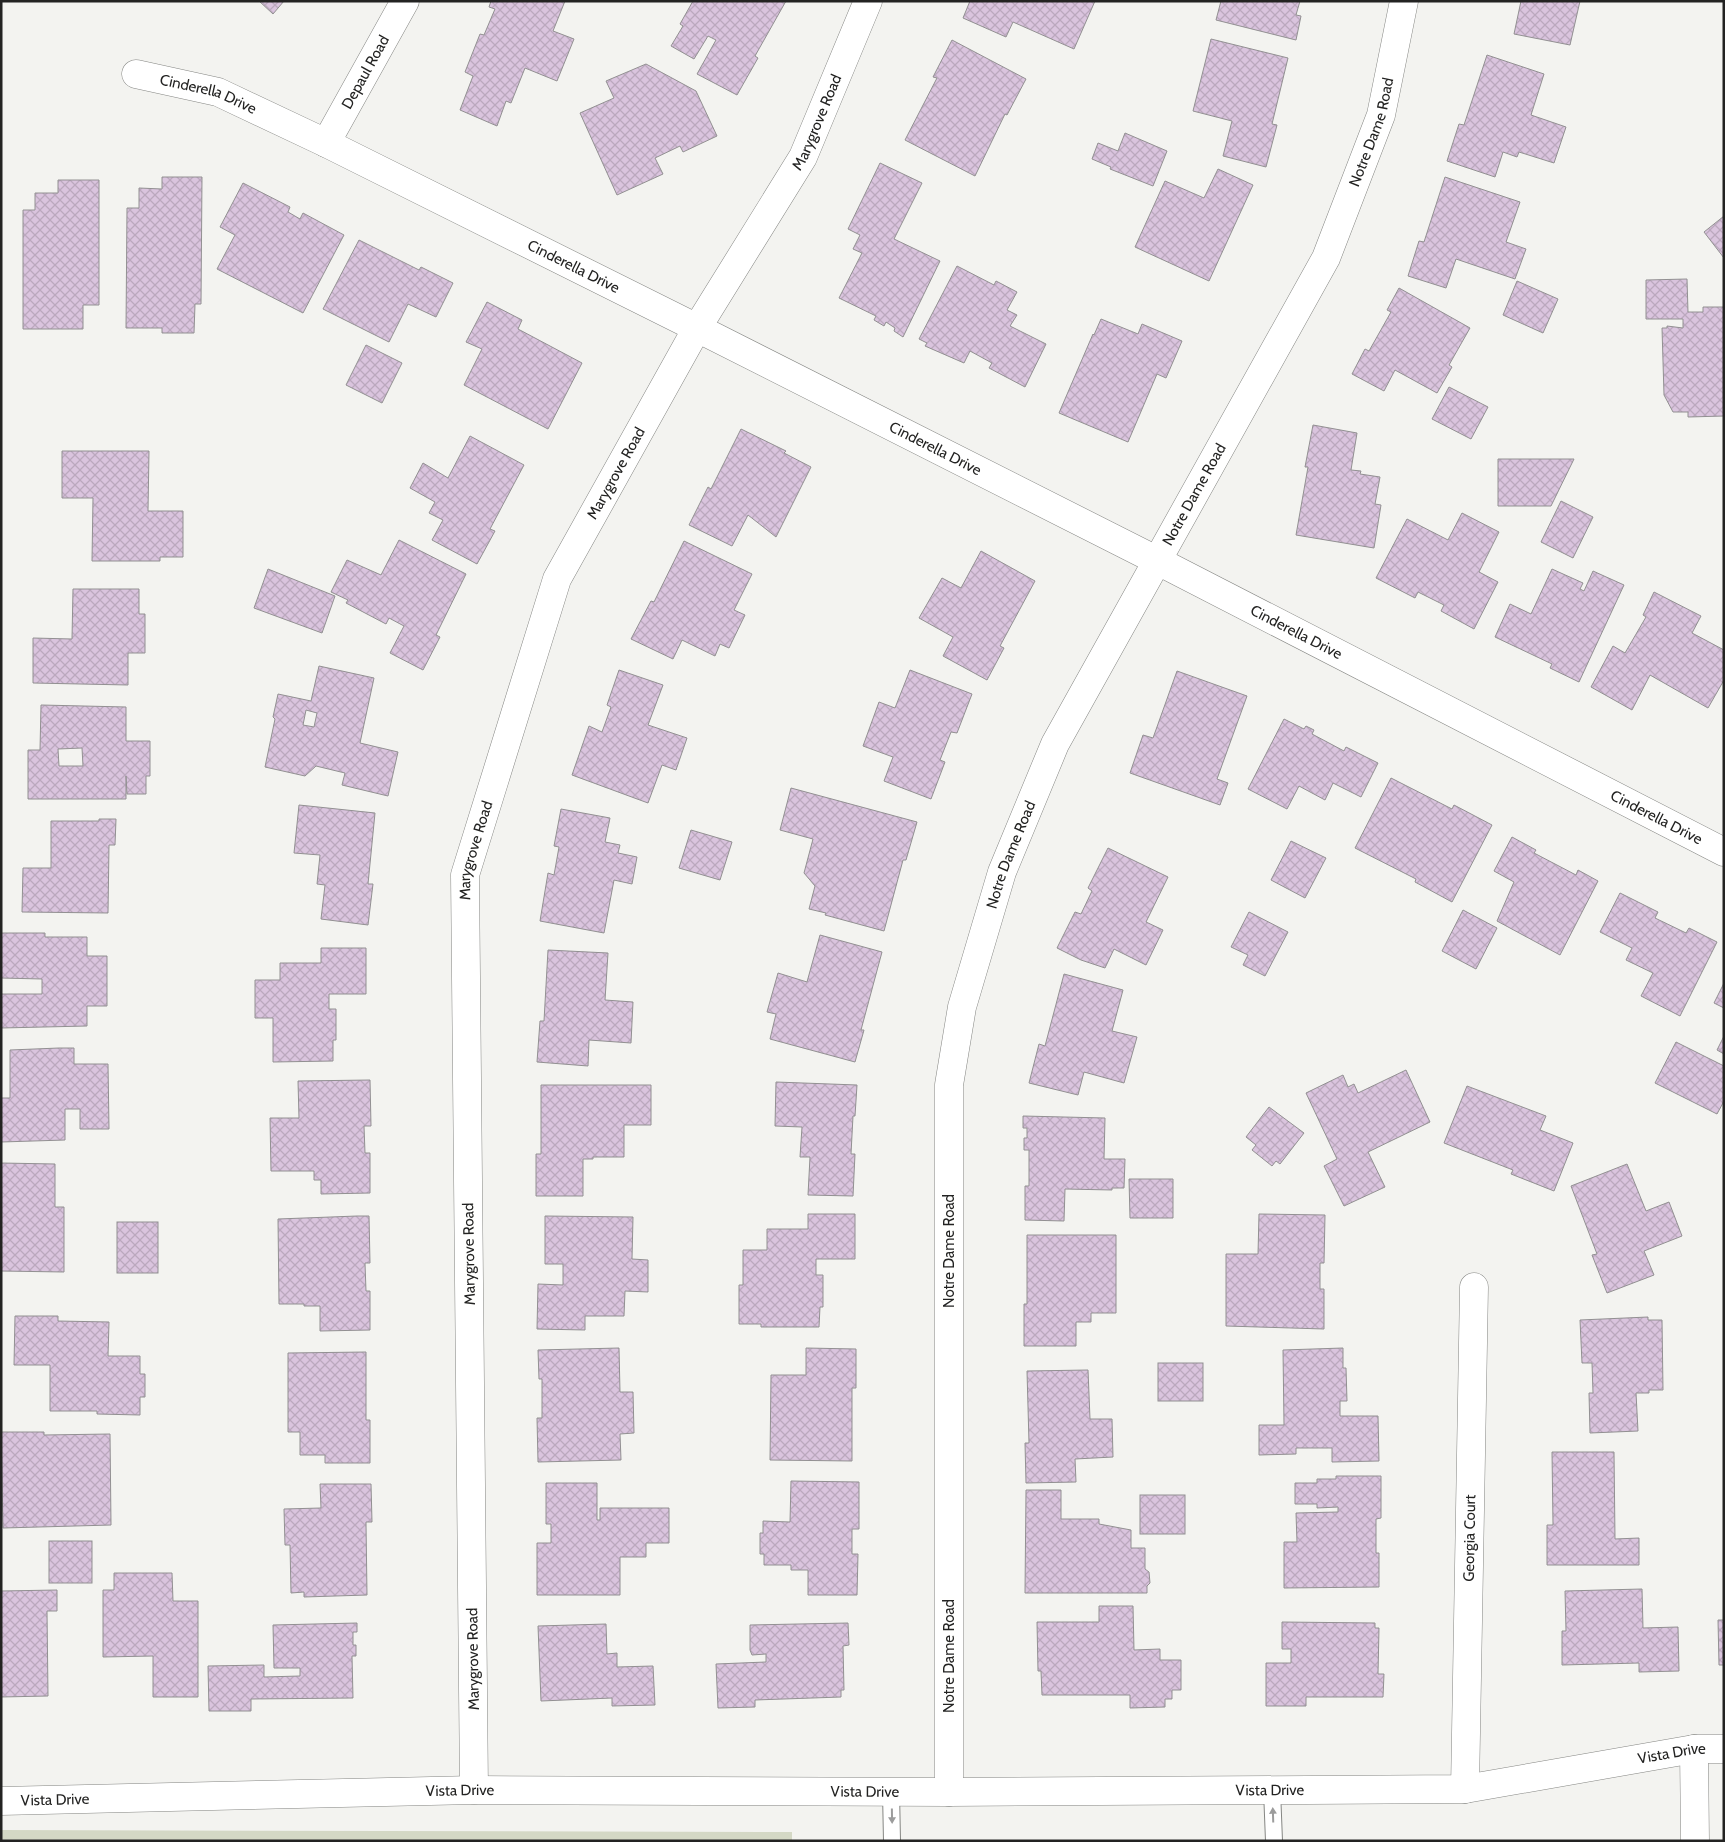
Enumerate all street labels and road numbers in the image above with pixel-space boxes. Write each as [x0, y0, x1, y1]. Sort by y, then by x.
street label: Depaul Road [338, 32, 393, 112]
street label: Cinderella Drive [158, 70, 260, 118]
street label: Marygrove Road [788, 72, 845, 174]
street label: Notre Dame Road [1345, 76, 1397, 189]
street label: Cinderella Drive [524, 236, 623, 297]
street label: Cinderella Drive [886, 418, 985, 479]
street label: Marygrove Road [583, 424, 649, 523]
street label: Notre Dame Road [1158, 440, 1230, 549]
street label: Cinderella Drive [1247, 601, 1346, 663]
street label: Cinderella Drive [1607, 786, 1706, 849]
street label: Notre Dame Road [983, 798, 1039, 911]
street label: Marygrove Road [456, 799, 497, 900]
street label: Notre Dame Road [940, 1194, 958, 1308]
street label: Marygrove Road [459, 1203, 479, 1305]
street label: Georgia Court [1460, 1494, 1479, 1582]
street label: Notre Dame Road [940, 1599, 958, 1713]
street label: Marygrove Road [463, 1608, 483, 1710]
street label: Vista Drive [1636, 1740, 1706, 1768]
street label: Vista Drive [425, 1781, 494, 1800]
street label: Vista Drive [1236, 1781, 1305, 1799]
street label: Vista Drive [831, 1783, 899, 1801]
street label: Vista Drive [21, 1790, 90, 1810]

